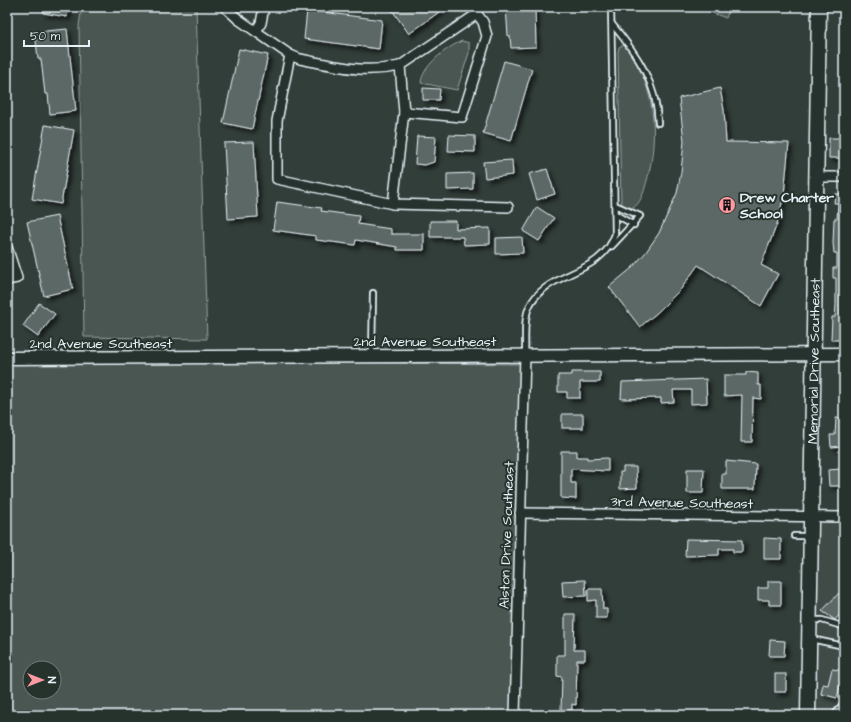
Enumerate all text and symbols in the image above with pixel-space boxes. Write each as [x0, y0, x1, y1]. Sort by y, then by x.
scale bar [24, 22, 89, 48]
text: 50 m [30, 28, 61, 45]
place label: Drew Charter School [739, 188, 834, 224]
building icon: Drew Charter School [717, 195, 737, 215]
street label: Memorial Drive Southeast [803, 278, 826, 444]
street label: 2nd Avenue Southeast [354, 332, 497, 352]
street label: 2nd Avenue Southeast [30, 334, 173, 354]
street label: Alston Drive Southeast [494, 461, 520, 609]
street label: 3rd Avenue Southeast [610, 492, 754, 514]
north arrow [22, 660, 62, 700]
text: N [44, 677, 59, 684]

